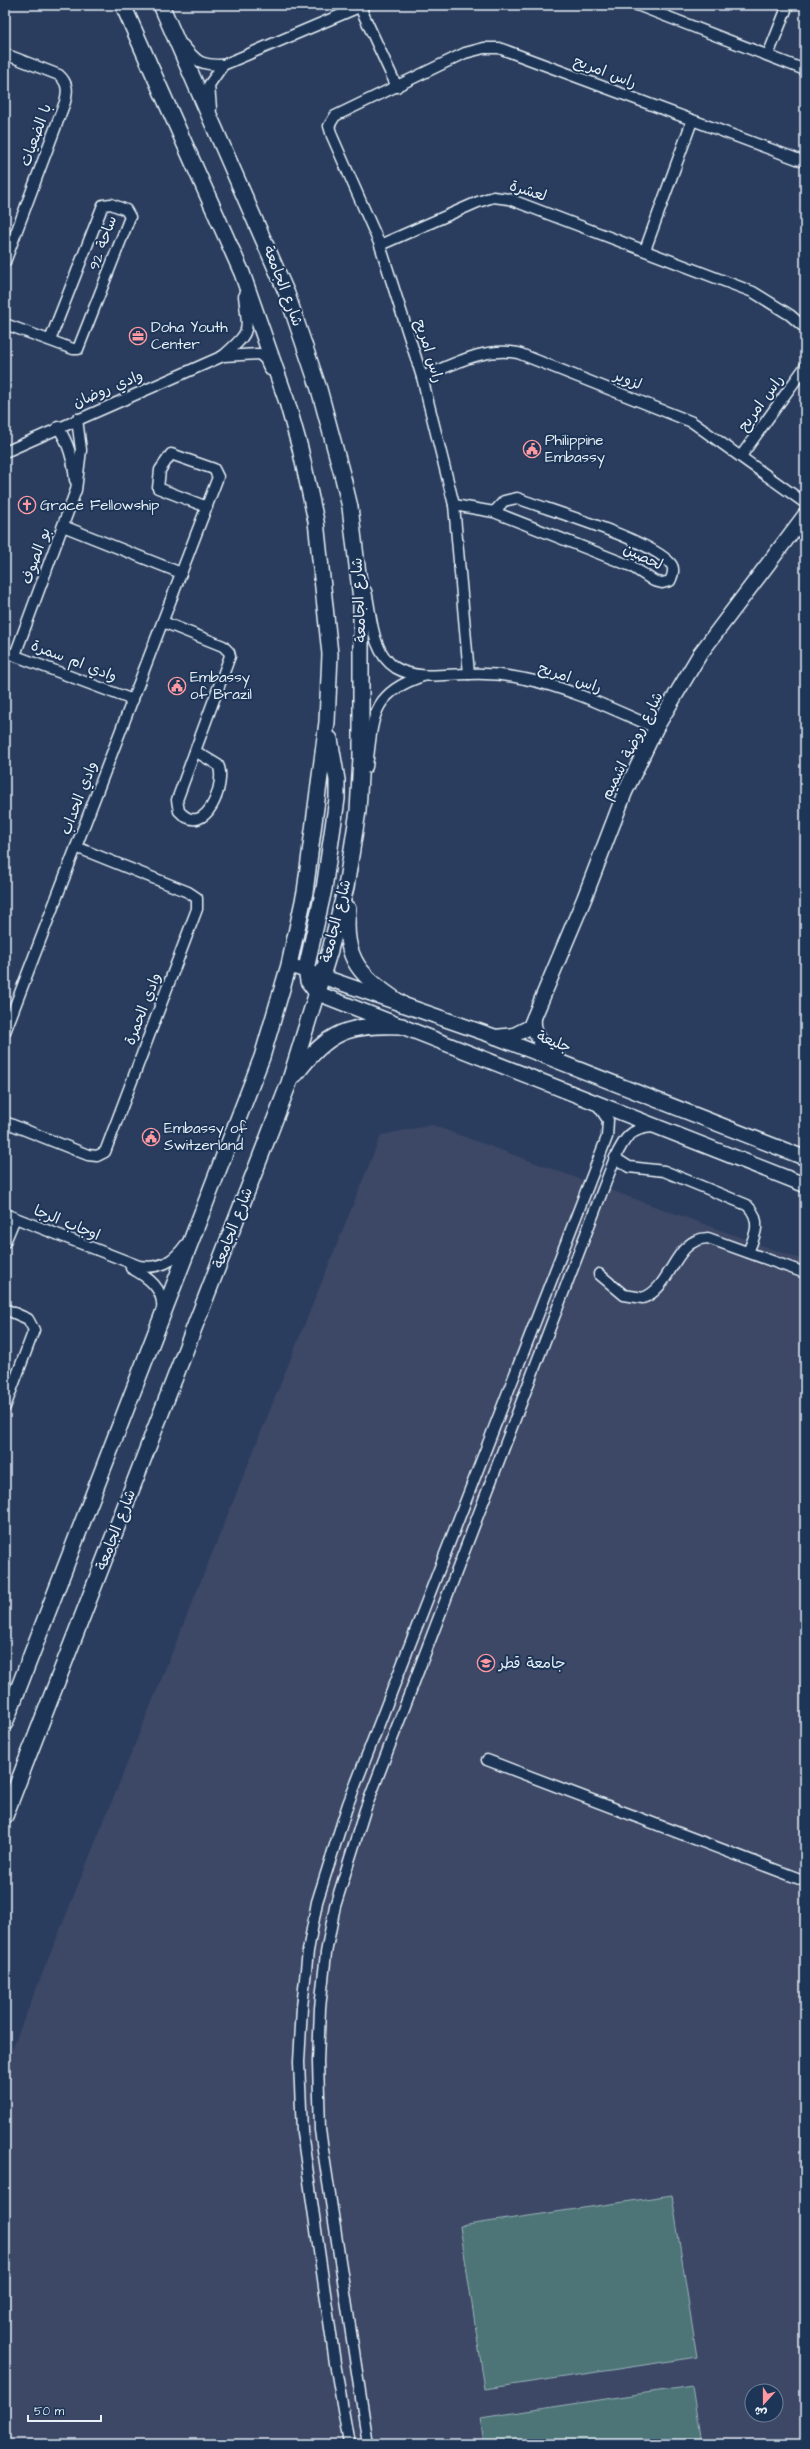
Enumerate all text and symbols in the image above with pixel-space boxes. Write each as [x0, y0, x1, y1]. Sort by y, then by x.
street label: راس امريح [571, 50, 639, 94]
street label: با الضعيات [15, 101, 57, 169]
street label: لعشرة [507, 175, 549, 207]
street label: ساحة 92 [84, 213, 122, 273]
street label: شارع الجامعة [258, 243, 308, 329]
place label: Doha Youth Center [151, 317, 228, 355]
street label: راس امريح [409, 317, 449, 385]
office icon: Doha Youth Center [128, 326, 148, 346]
street label: لزوير [609, 364, 645, 395]
street label: وادي روضان [70, 365, 146, 413]
street label: راس امريح [733, 370, 789, 436]
place label: Philippine Embassy [545, 430, 605, 469]
public building icon: Philippine Embassy [522, 439, 542, 459]
church icon: Grace Fellowship [17, 495, 37, 515]
place label: Grace Fellowship [40, 495, 159, 516]
street label: بو الصوف [16, 525, 56, 587]
street label: لحصين [620, 538, 666, 576]
street label: شارع الجامعة [346, 557, 372, 643]
street label: وادي ام سمرة [28, 635, 120, 687]
street label: راس امريح [536, 657, 604, 699]
place label: Embassy of Brazil [190, 667, 252, 705]
public building icon: Embassy of Brazil [167, 676, 187, 696]
street label: شارع روضة اشميم [596, 688, 669, 804]
street label: وادي الحداب [55, 758, 103, 838]
street label: شارع الجامعة [316, 877, 356, 965]
street label: وادي الحمرة [120, 970, 166, 1048]
street label: جليعة [534, 1026, 574, 1058]
place label: Embassy of Switzerland [164, 1118, 247, 1156]
public building icon: Embassy of Switzerland [141, 1127, 161, 1147]
street label: شارع الجامعة [208, 1185, 258, 1271]
street label: اوجاب الرجا [31, 1200, 103, 1246]
street label: شارع الجامعة [91, 1487, 141, 1573]
school or university icon: جامعة قطر [476, 1653, 496, 1673]
place label: جامعة قطر [497, 1653, 565, 1674]
north arrow [744, 2383, 784, 2423]
scale bar [28, 2397, 101, 2423]
text: 50 m [34, 2403, 65, 2420]
text: ش [752, 2403, 769, 2421]

